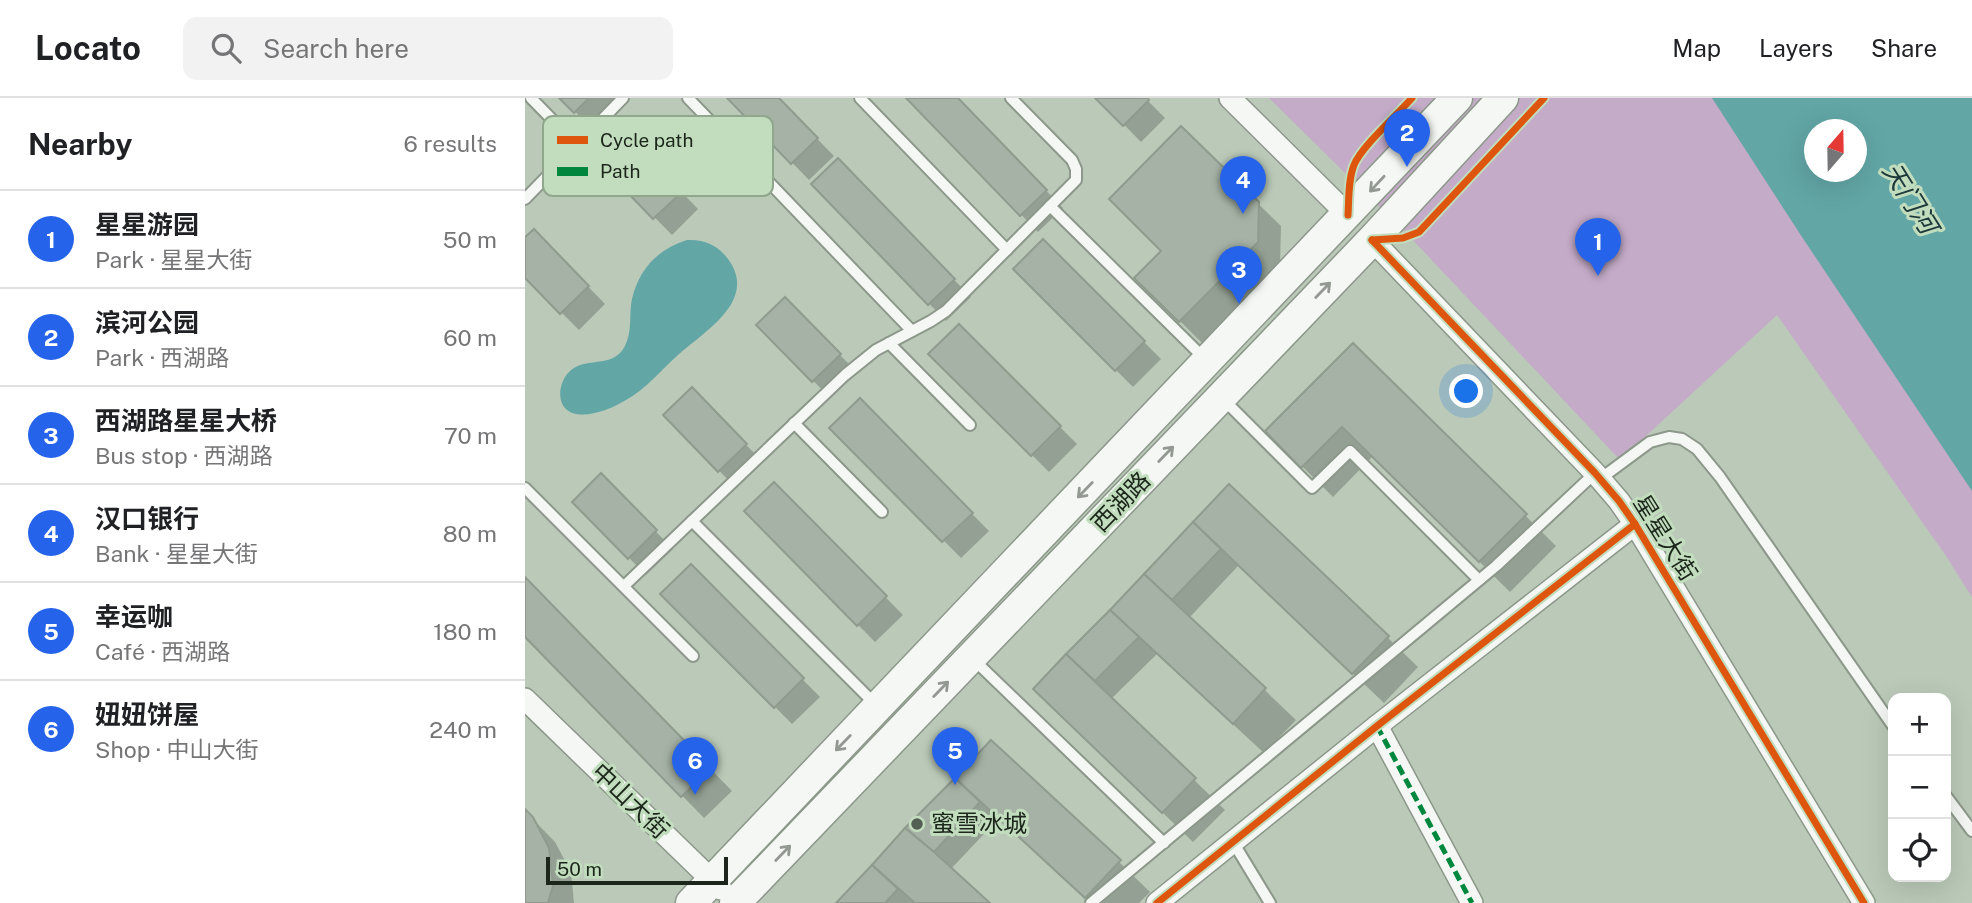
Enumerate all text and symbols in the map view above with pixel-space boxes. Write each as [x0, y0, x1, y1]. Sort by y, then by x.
search box [183, 17, 673, 80]
text: Locato [35, 29, 141, 67]
icon: search [207, 29, 245, 67]
text: Search here [263, 33, 409, 64]
text: Map [1672, 34, 1721, 62]
text: Layers [1759, 34, 1833, 62]
text: Share [1871, 34, 1937, 62]
pin: 2 [1384, 109, 1430, 167]
legend [543, 116, 773, 196]
north arrow [1804, 119, 1867, 182]
text: Nearby [28, 126, 132, 162]
text: Cycle path [600, 129, 693, 151]
text: 6 results [404, 130, 497, 157]
pin: 4 [1220, 156, 1266, 214]
water label: 天门河 [1877, 156, 1947, 243]
text: Path [600, 160, 640, 182]
one-way arrow [1369, 175, 1385, 193]
text: 星星游园 [95, 209, 199, 240]
pin: 1 [1575, 218, 1621, 276]
text: 1 [46, 226, 56, 253]
text: 50 m [443, 226, 497, 253]
text: Park · 星星大街 [95, 246, 252, 273]
pin: 3 [1216, 246, 1262, 304]
one-way arrow [1315, 282, 1332, 299]
text: 滨河公园 [95, 307, 199, 338]
text: 2 [44, 324, 58, 351]
text: 60 m [443, 324, 497, 351]
text: Park · 西湖路 [95, 344, 229, 371]
your location [1449, 374, 1483, 408]
text: 西湖路星星大桥 [95, 405, 277, 436]
text: 3 [43, 422, 59, 449]
text: 70 m [444, 422, 497, 449]
text: Bus stop · 西湖路 [95, 442, 273, 469]
one-way arrow [1158, 445, 1174, 463]
street label: 西湖路 [1085, 466, 1155, 537]
one-way arrow [1076, 481, 1093, 498]
street label: 星星大街 [1629, 489, 1703, 586]
text: 汉口银行 [95, 503, 199, 534]
text: 4 [43, 520, 59, 547]
text: 80 m [443, 520, 497, 547]
text: Bank · 星星大街 [95, 540, 258, 567]
text: 幸运咖 [95, 601, 173, 632]
text: 5 [43, 618, 59, 645]
text: 180 m [433, 618, 497, 645]
text: Café · 西湖路 [95, 638, 230, 665]
one-way arrow [932, 681, 949, 698]
map controls [1888, 693, 1951, 882]
button: + [1888, 693, 1951, 756]
text: 妞妞饼屋 [95, 699, 199, 730]
text: 6 [43, 716, 59, 743]
text: 240 m [429, 716, 497, 743]
pin: 5 [932, 727, 978, 785]
one-way arrow [835, 735, 852, 752]
text: Shop · 中山大街 [95, 736, 259, 763]
pin: 6 [672, 737, 718, 795]
button: − [1888, 756, 1951, 819]
street label: 中山大街 [586, 757, 675, 844]
place label: 蜜雪冰城 [931, 809, 1027, 837]
marker: 蜜雪冰城 [909, 816, 925, 832]
button: locate [1888, 819, 1951, 882]
one-way arrow [775, 844, 791, 862]
scale bar [546, 854, 728, 886]
text: 50 m [557, 858, 602, 880]

